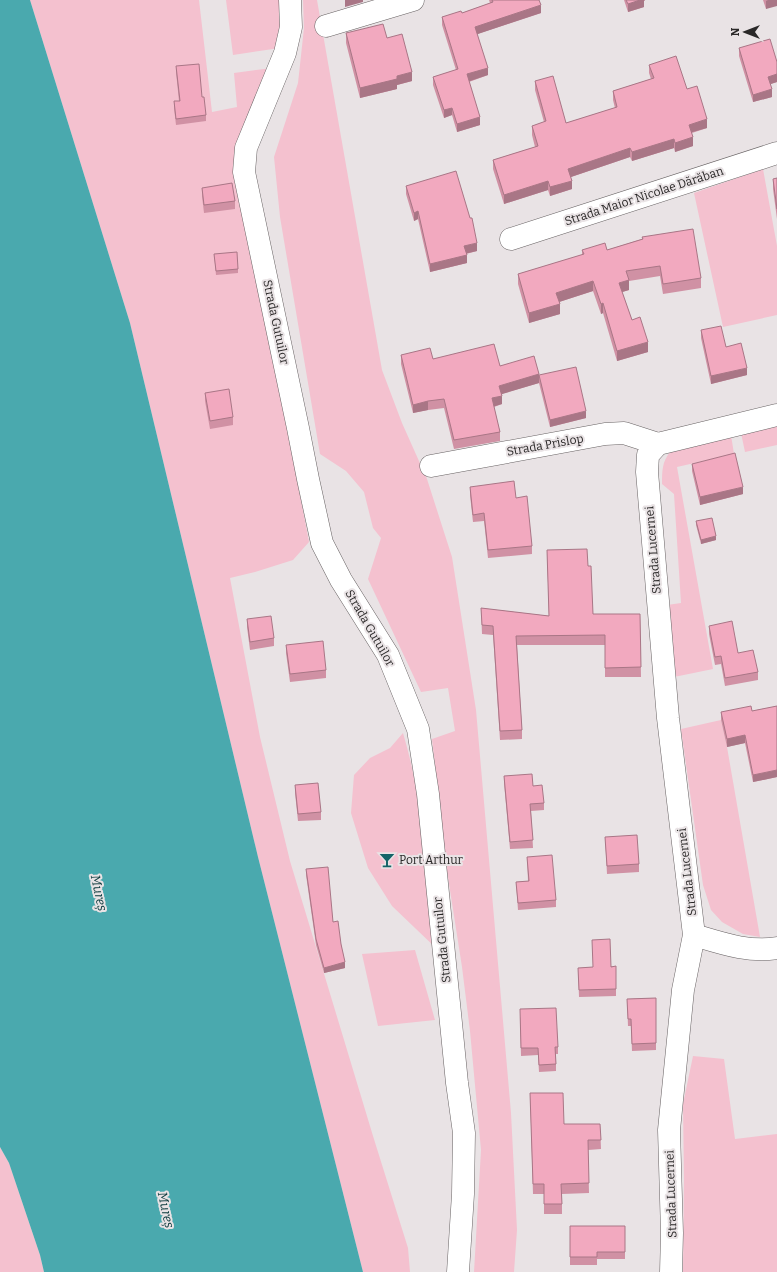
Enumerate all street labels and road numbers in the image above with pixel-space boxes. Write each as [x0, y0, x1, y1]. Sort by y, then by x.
street label: Strada Maior Nicolae Dărăban [563, 164, 726, 228]
street label: Strada Gutuilor [260, 279, 292, 366]
street label: Strada Prislop [505, 431, 585, 459]
street label: Strada Lucernei [642, 505, 664, 594]
street label: Strada Gutuilor [342, 587, 398, 669]
street label: Strada Lucernei [675, 827, 699, 917]
street label: Strada Gutuilor [430, 896, 453, 983]
street label: Strada Lucernei [662, 1149, 680, 1238]

